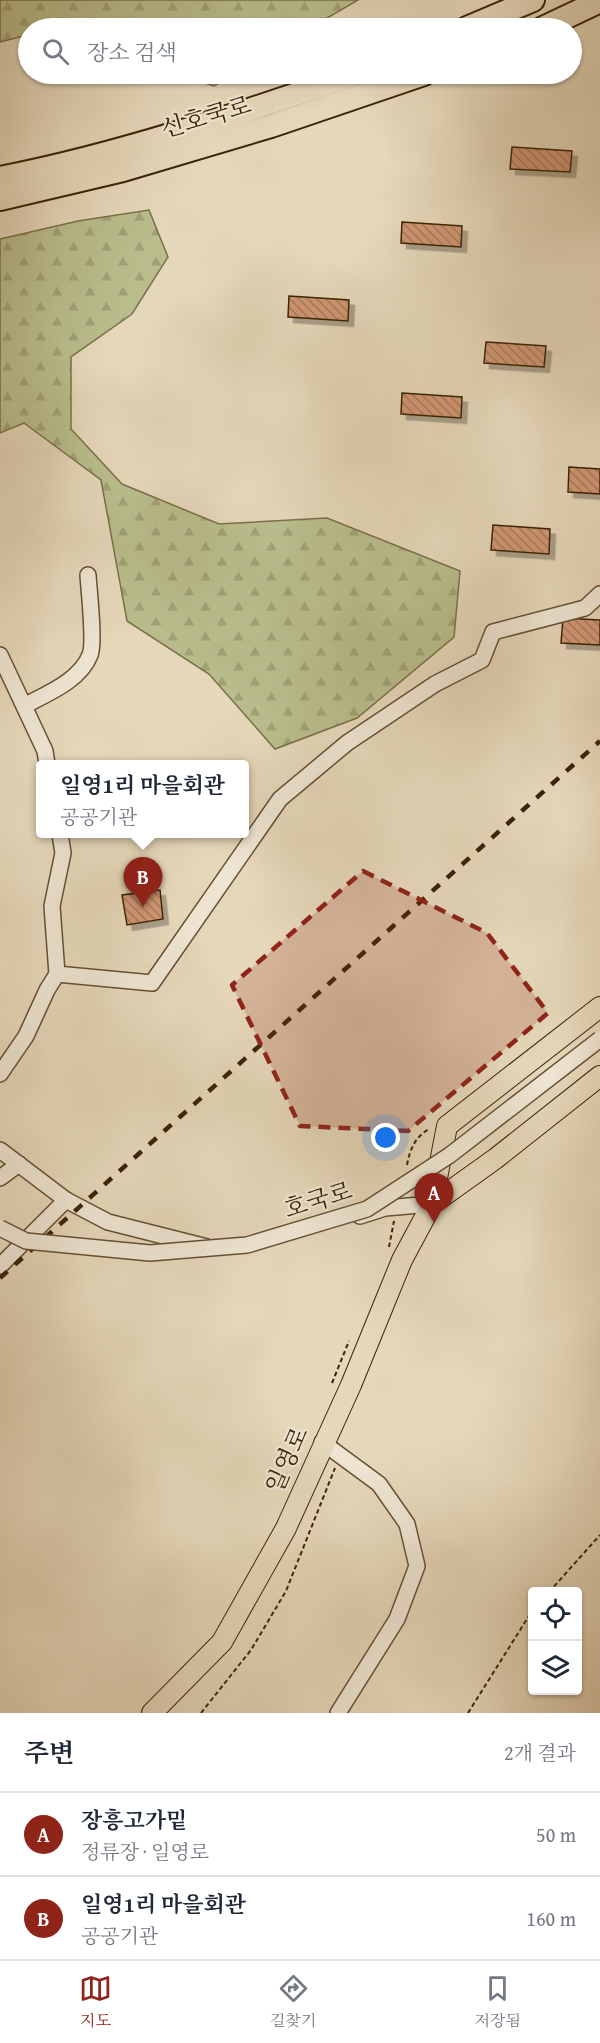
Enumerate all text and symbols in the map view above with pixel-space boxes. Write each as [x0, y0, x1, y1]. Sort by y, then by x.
search box [18, 18, 582, 84]
icon: search [39, 35, 72, 68]
text: 장소 검색 [87, 36, 177, 68]
street label: 신호국로 [156, 87, 255, 146]
popup [36, 760, 249, 838]
text: 일영1리 마을회관 [60, 769, 225, 801]
text: 공공기관 [60, 802, 137, 831]
pin: B [124, 858, 162, 907]
your location [371, 1123, 400, 1152]
street label: 호국로 [279, 1173, 356, 1226]
pin: A [414, 1174, 454, 1223]
street label: 일영로 [256, 1421, 317, 1499]
map controls [528, 1587, 582, 1695]
button: locate [528, 1587, 582, 1641]
button: layers [528, 1641, 582, 1695]
text: 주변 [24, 1733, 74, 1772]
text: 2개 결과 [504, 1738, 576, 1767]
text: 장흥고가밑 [81, 1804, 187, 1836]
text: A [37, 1820, 50, 1849]
text: 50 m [536, 1820, 576, 1849]
text: 정류장 · 일영로 [81, 1837, 209, 1866]
text: 일영1리 마을회관 [81, 1888, 246, 1920]
text: B [37, 1904, 50, 1933]
text: 160 m [526, 1904, 576, 1933]
text: 공공기관 [81, 1921, 158, 1950]
tab: 지도 [79, 1972, 112, 2032]
tab: 길찾기 [270, 1972, 316, 2032]
tab: 저장됨 [475, 1972, 521, 2032]

